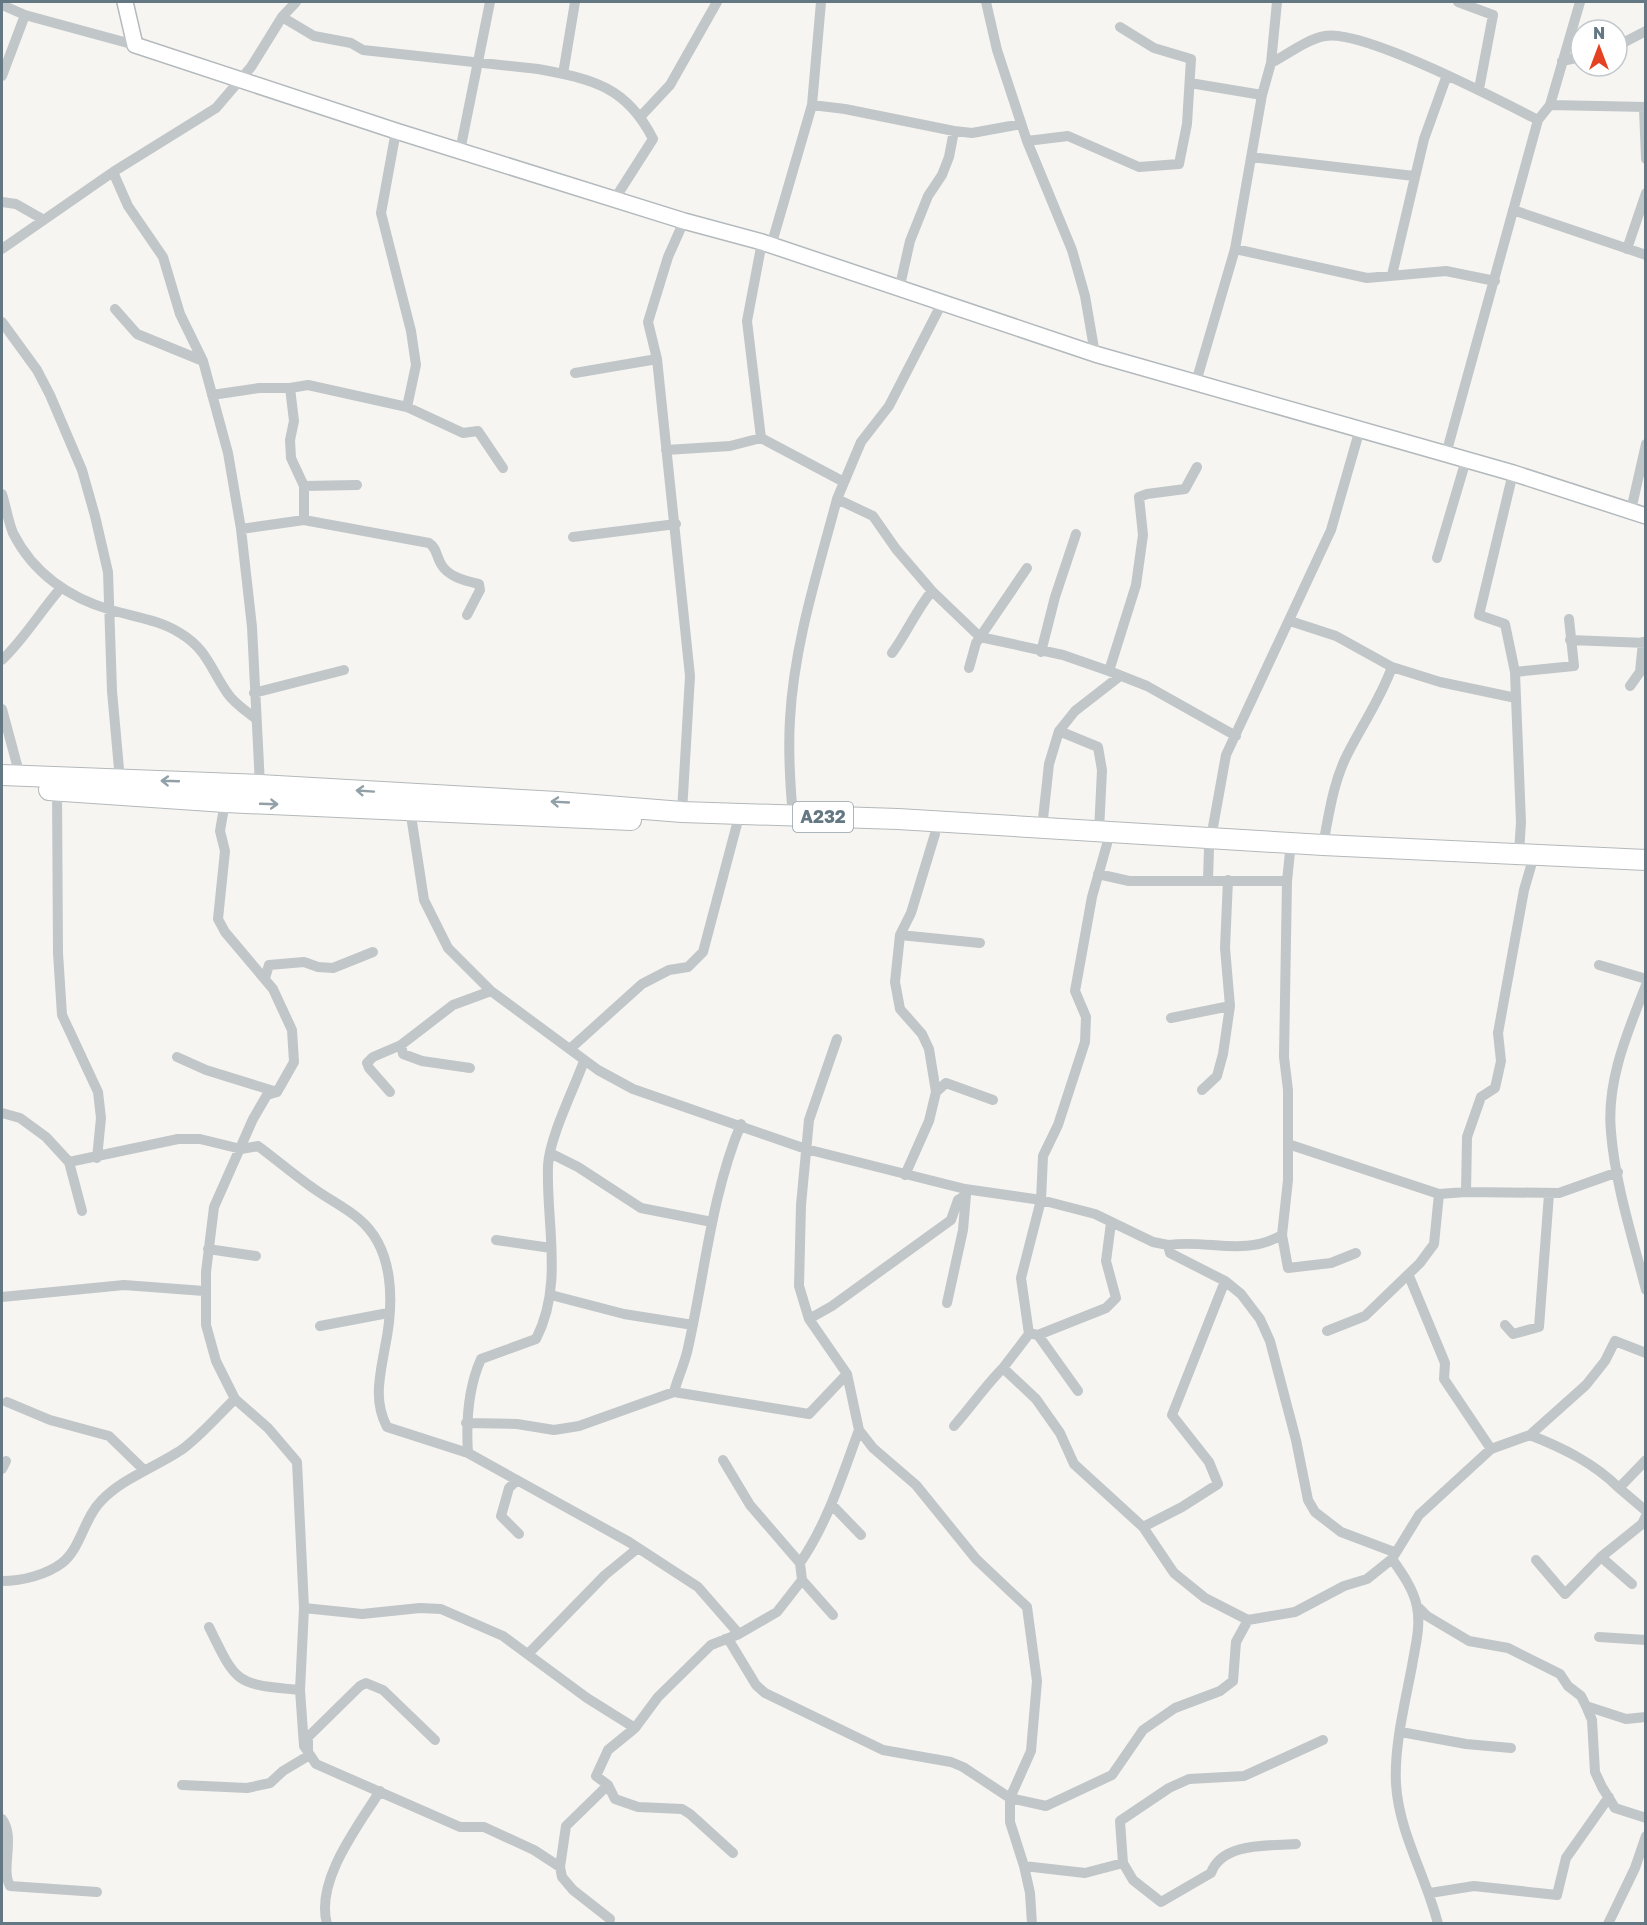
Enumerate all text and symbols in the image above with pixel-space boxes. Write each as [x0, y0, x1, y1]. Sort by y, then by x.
north arrow [1569, 18, 1629, 78]
text: N [1593, 23, 1605, 43]
one-way arrow [161, 776, 181, 787]
one-way arrow [356, 786, 376, 797]
one-way arrow [550, 796, 570, 807]
one-way arrow [259, 798, 279, 809]
road number: A232 [793, 802, 853, 832]

